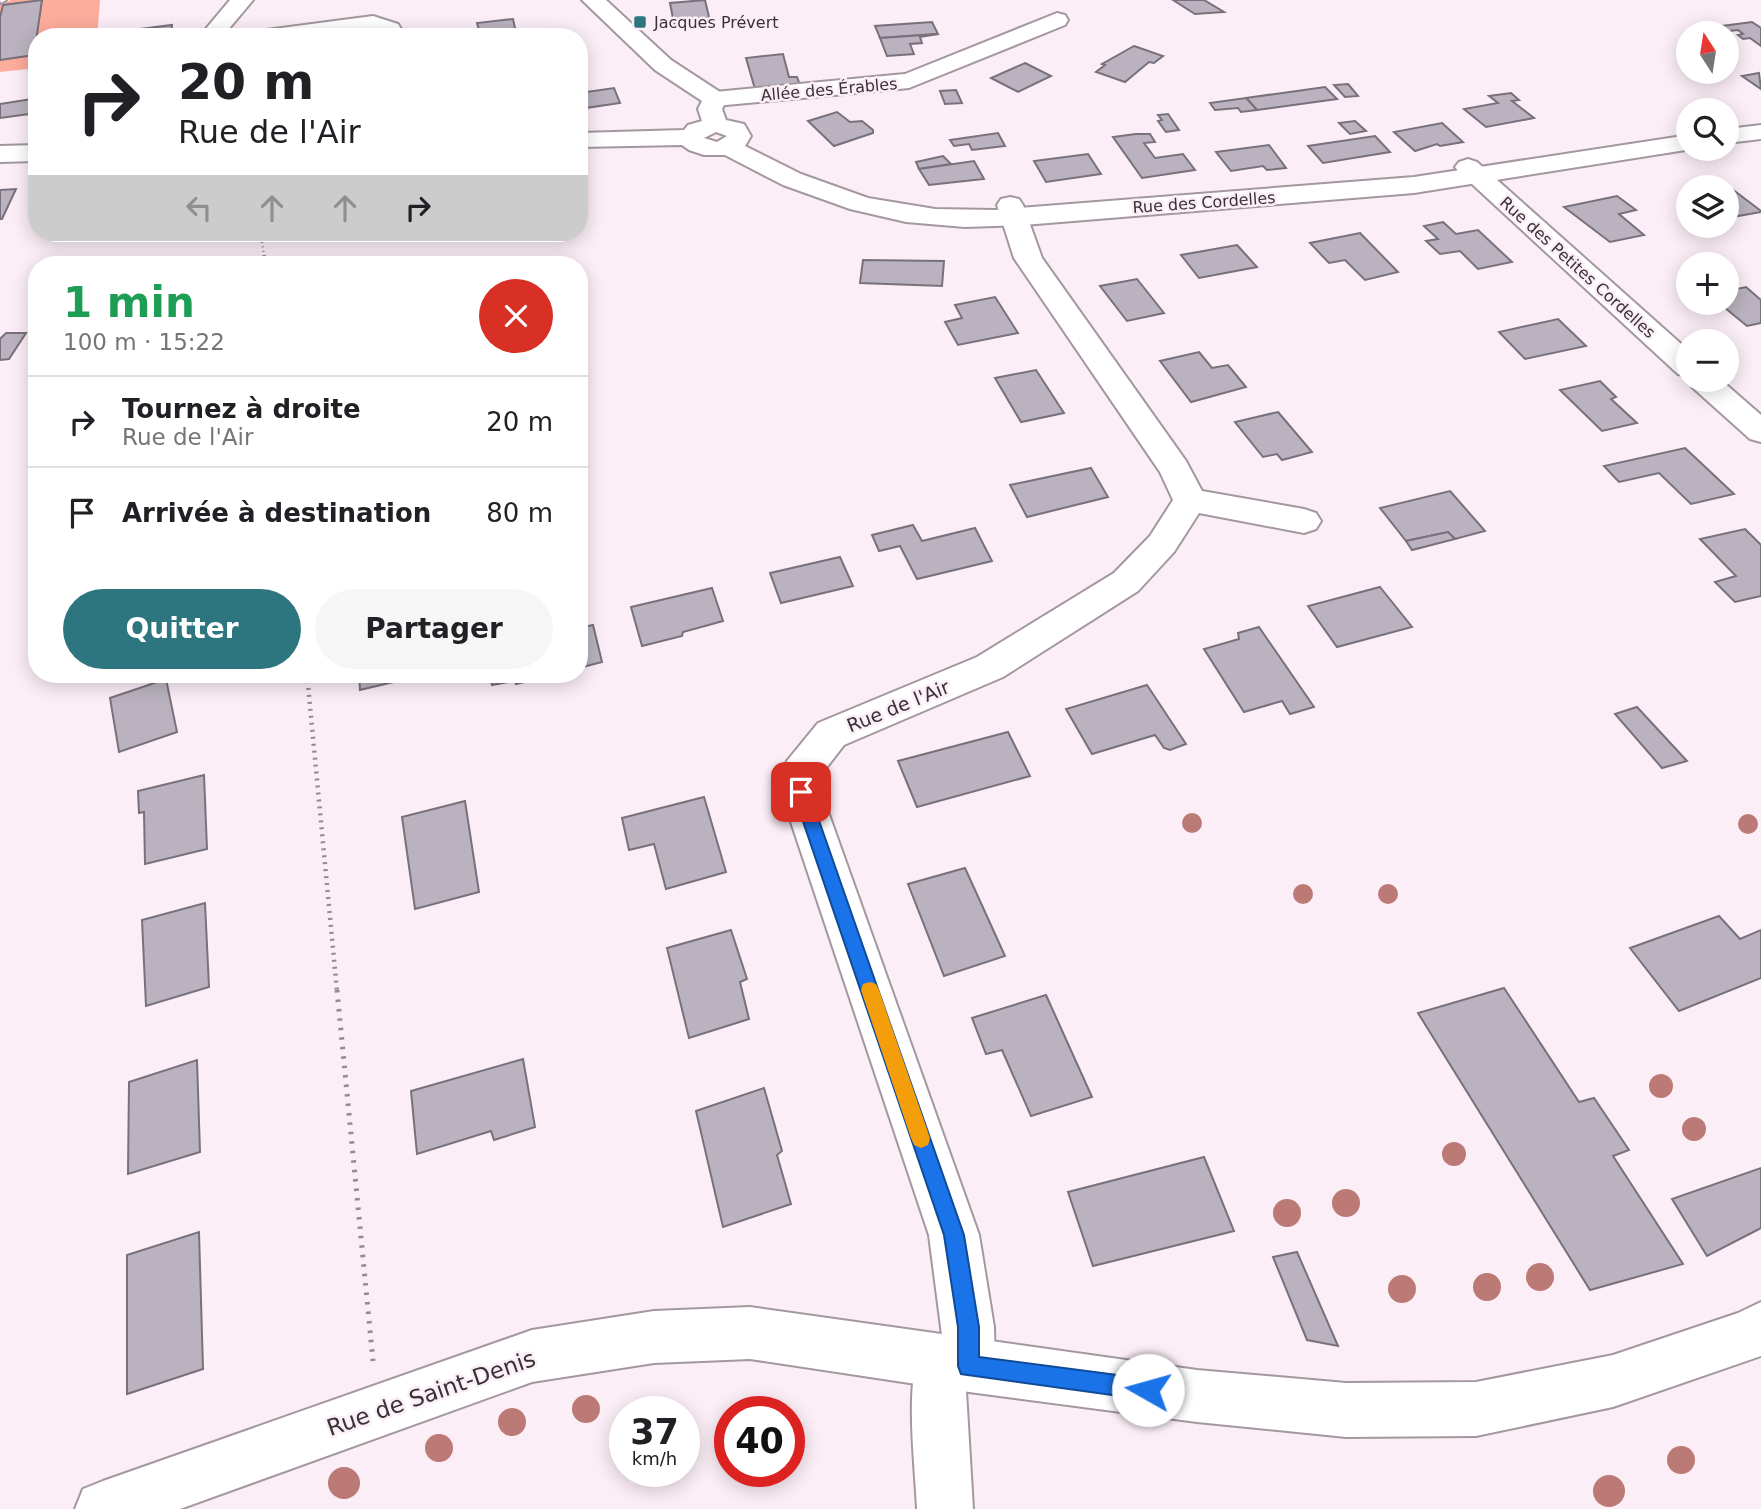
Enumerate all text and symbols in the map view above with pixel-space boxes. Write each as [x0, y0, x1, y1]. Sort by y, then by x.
place label: Jacques Prévert [653, 13, 778, 32]
marker: Jacques Prévert [632, 14, 648, 30]
north arrow [1676, 21, 1740, 84]
map controls [1676, 21, 1739, 392]
text: 20 m [178, 54, 314, 111]
icon: right [63, 56, 154, 147]
street label: Allée des Érables [760, 74, 898, 105]
button: search [1676, 98, 1739, 161]
text: Rue de l'Air [178, 113, 361, 151]
button: layers [1676, 175, 1739, 238]
street label: Rue des Cordelles [1132, 188, 1276, 217]
icon: left [180, 189, 218, 227]
icon: ahead [253, 189, 291, 227]
icon: ahead [326, 189, 364, 227]
icon: right [399, 189, 437, 227]
street label: Rue des Petites Cordelles [1496, 193, 1659, 342]
button: + [1676, 252, 1739, 315]
text: 1 min [63, 278, 195, 327]
button: close [479, 279, 553, 353]
text: 100 m · 15:22 [63, 329, 225, 355]
button: − [1676, 329, 1739, 392]
text: Tournez à droite [122, 394, 361, 424]
icon: right [63, 403, 101, 441]
text: 20 m [486, 407, 553, 437]
text: Rue de l'Air [122, 424, 253, 450]
icon: arrive [63, 494, 101, 532]
text: Arrivée à destination [122, 498, 431, 528]
text: 80 m [486, 498, 553, 528]
button: Quitter [63, 589, 301, 669]
button: Partager [315, 589, 553, 669]
street label: Rue de l'Air [844, 675, 953, 737]
pin [771, 762, 831, 822]
icon: arrive [782, 773, 820, 811]
street label: Rue de Saint-Denis [323, 1345, 539, 1441]
position arrow [1111, 1353, 1185, 1427]
speed limit sign: 40 [714, 1396, 805, 1487]
text: 37 [630, 1412, 679, 1452]
text: km/h [632, 1448, 677, 1469]

